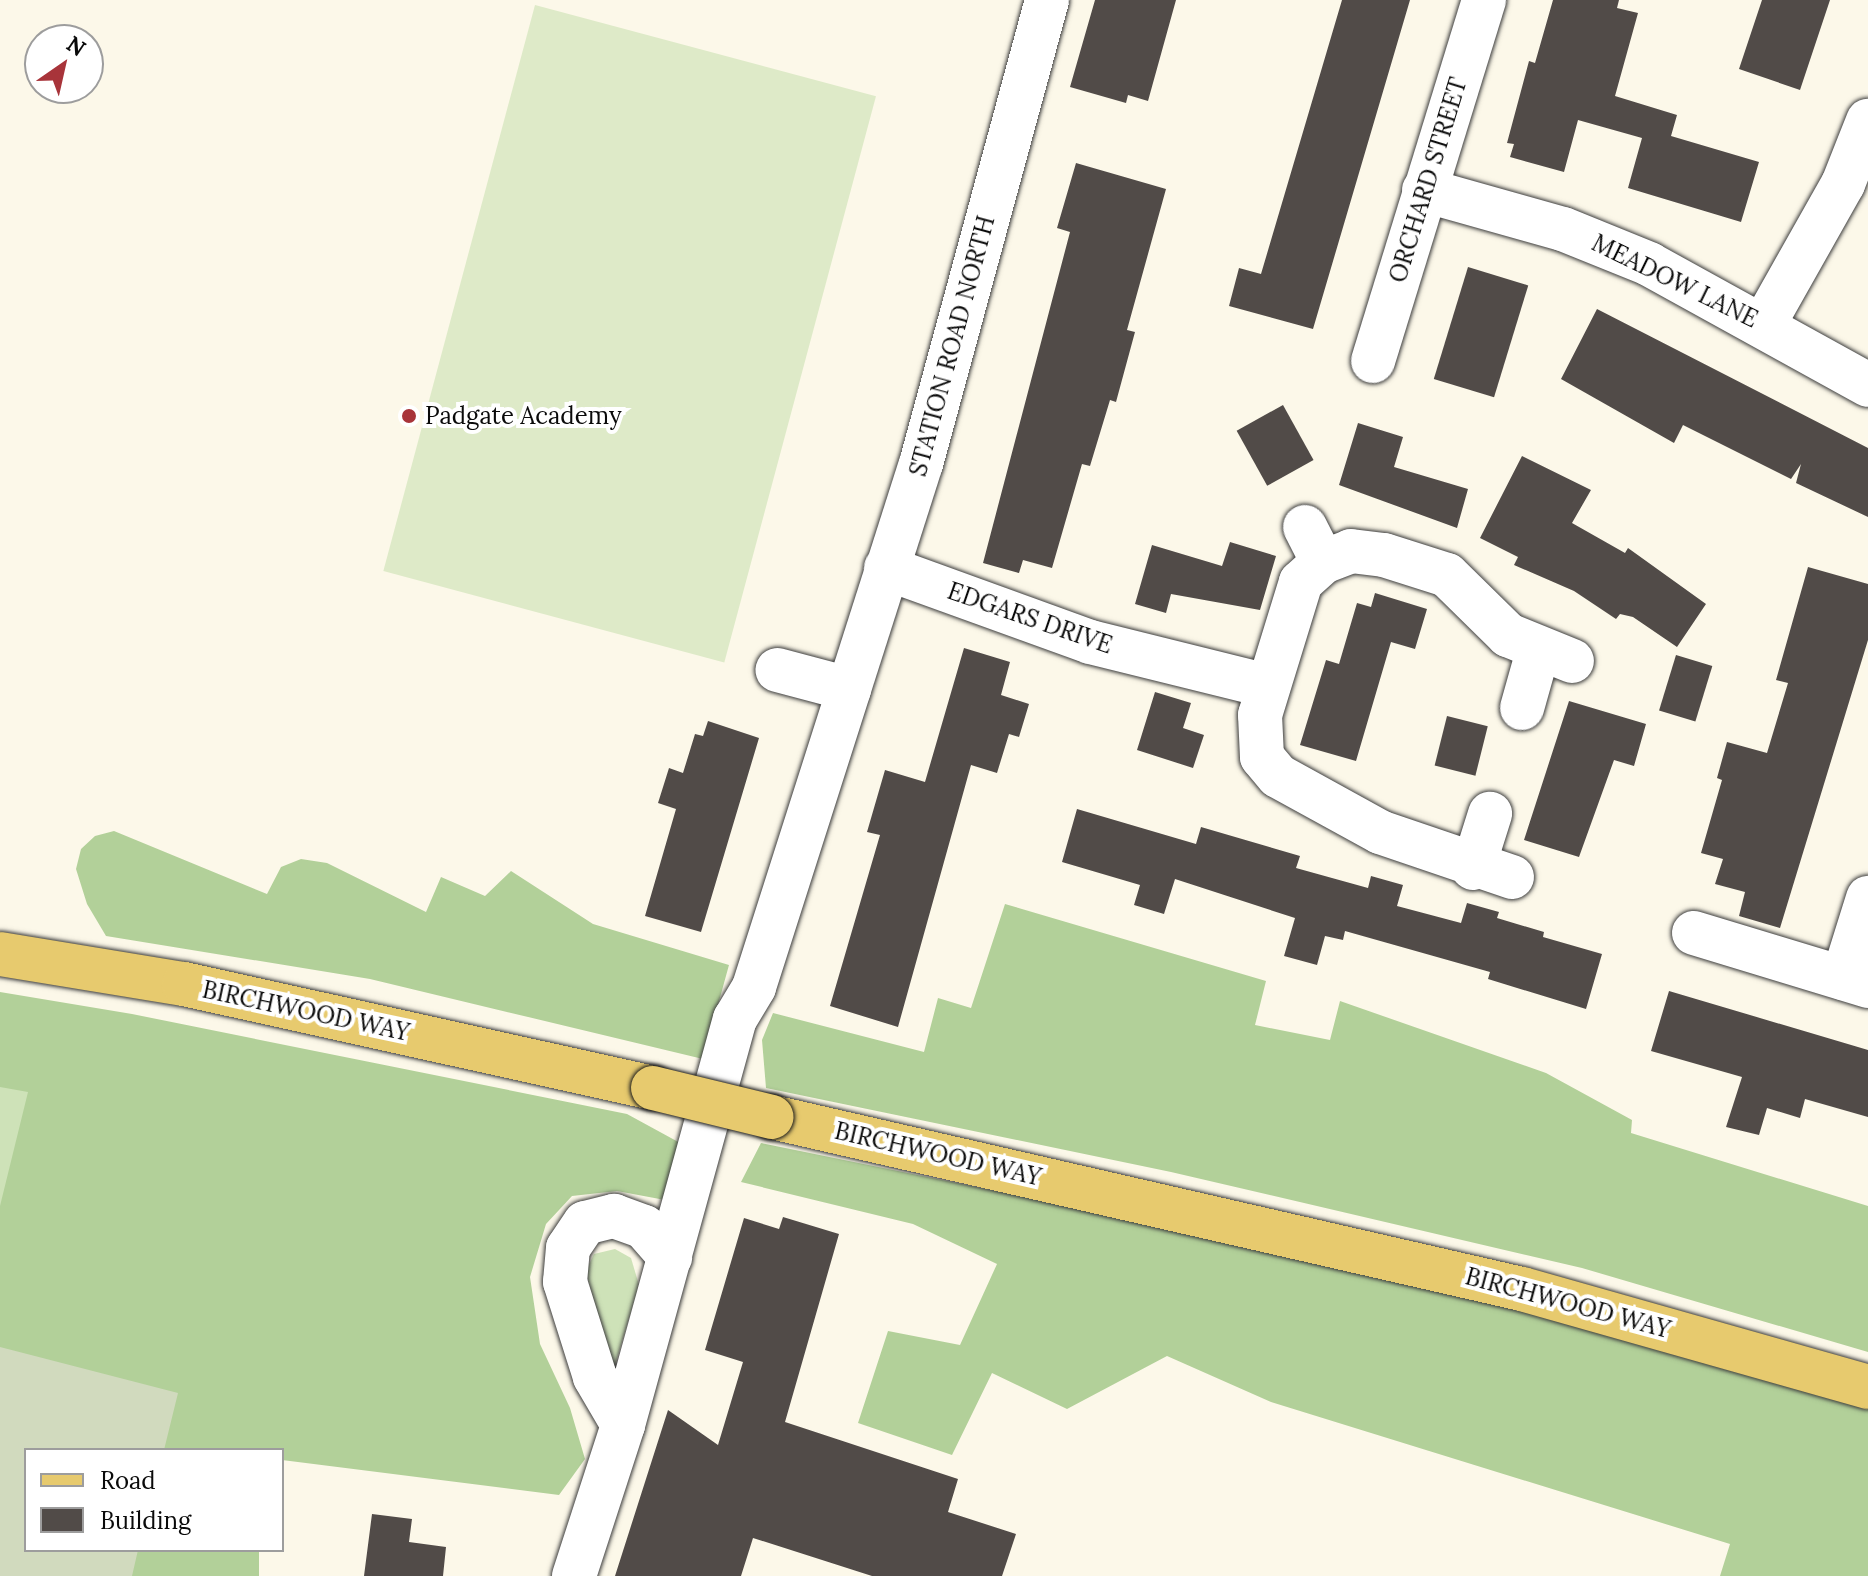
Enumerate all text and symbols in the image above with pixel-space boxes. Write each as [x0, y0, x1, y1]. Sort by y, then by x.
north arrow [24, 24, 104, 104]
text: N [61, 29, 91, 62]
street label: ORCHARD STREET [1383, 74, 1473, 286]
street label: STATION ROAD NORTH [903, 213, 1001, 479]
street label: MEADOW LANE [1587, 228, 1763, 334]
place label: Padgate Academy [425, 402, 622, 430]
marker: Padgate Academy [400, 407, 418, 425]
street label: EDGARS DRIVE [944, 576, 1116, 660]
street label: BIRCHWOOD WAY [200, 975, 412, 1047]
street label: BIRCHWOOD WAY [832, 1116, 1044, 1192]
street label: BIRCHWOOD WAY [1462, 1262, 1674, 1344]
legend [24, 1448, 284, 1552]
text: Road [100, 1465, 156, 1496]
text: Building [100, 1505, 191, 1536]

